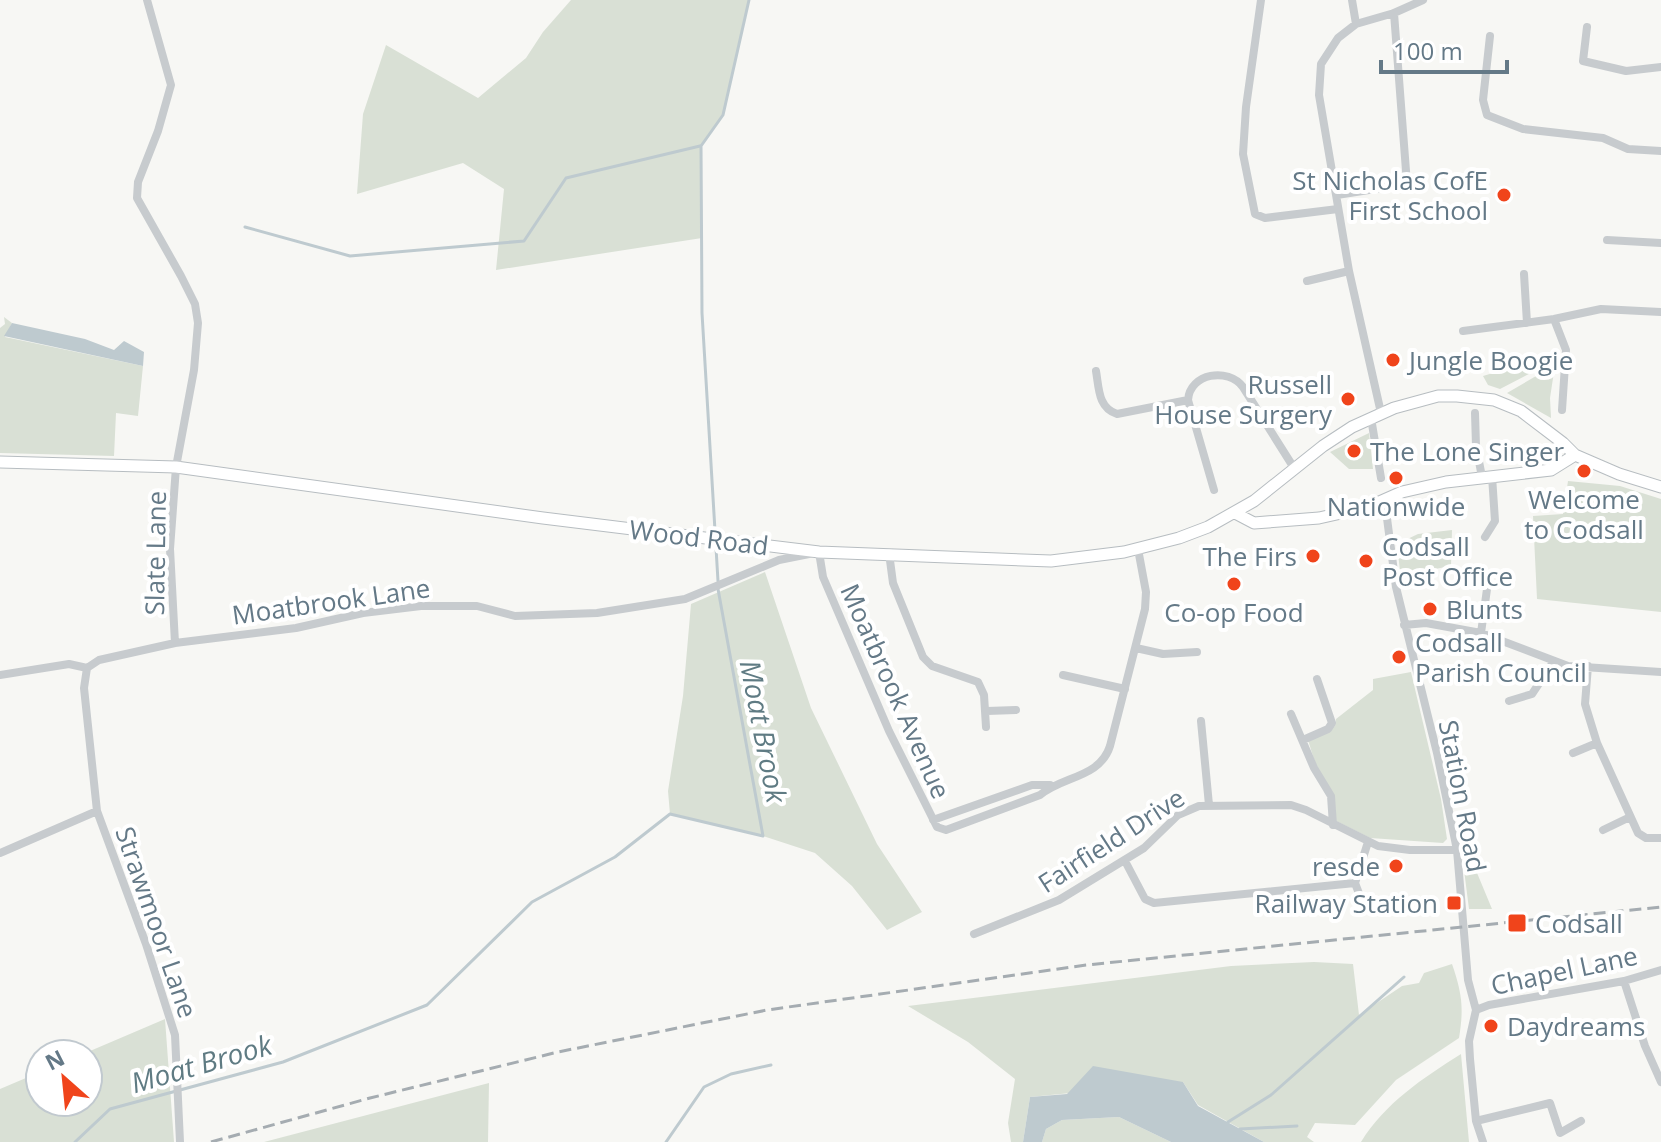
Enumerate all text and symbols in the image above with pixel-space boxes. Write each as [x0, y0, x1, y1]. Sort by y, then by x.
scale bar [1381, 24, 1507, 74]
text: 100 m [1393, 34, 1463, 67]
place label: St Nicholas CofE First School [1292, 162, 1488, 228]
marker: St Nicholas CofE First School [1495, 186, 1513, 204]
place label: Jungle Boogie [1406, 342, 1573, 378]
marker: Jungle Boogie [1384, 351, 1402, 369]
place label: Russell House Surgery [1154, 366, 1333, 432]
marker: Russell House Surgery [1339, 390, 1357, 408]
place label: The Lone Singer [1370, 433, 1565, 469]
marker: The Lone Singer [1345, 442, 1363, 460]
marker: Welcome to Codsall [1575, 462, 1593, 480]
marker: Nationwide [1387, 469, 1405, 487]
place label: Welcome to Codsall [1524, 481, 1644, 547]
place label: Nationwide [1327, 488, 1465, 524]
street label: Slate Lane [136, 490, 174, 616]
street label: Wood Road [627, 511, 771, 563]
place label: Codsall Post Office [1382, 528, 1513, 594]
place label: The Firs [1202, 538, 1297, 574]
marker: The Firs [1304, 547, 1322, 565]
marker: Codsall Post Office [1357, 552, 1375, 570]
street label: Moatbrook Lane [230, 569, 432, 633]
marker: Co-op Food [1225, 575, 1243, 593]
street label: Moatbrook Avenue [832, 578, 960, 804]
place label: Blunts [1446, 591, 1523, 627]
place label: Co-op Food [1164, 594, 1304, 630]
marker: Blunts [1421, 600, 1439, 618]
place label: Codsall Parish Council [1415, 624, 1587, 690]
marker: Codsall Parish Council [1390, 648, 1408, 666]
water label: Moat Brook [732, 656, 797, 807]
street label: Station Road [1431, 717, 1495, 875]
street label: Fairfield Drive [1031, 779, 1191, 901]
street label: Strawmoor Lane [107, 822, 207, 1022]
place label: resde [1312, 848, 1380, 884]
marker: resde [1387, 857, 1405, 875]
place label: Railway Station [1255, 885, 1438, 921]
marker: Railway Station [1445, 894, 1463, 912]
place label: Codsall [1535, 905, 1623, 941]
marker: Codsall [1506, 912, 1528, 934]
street label: Chapel Lane [1487, 937, 1641, 1003]
place label: Daydreams [1507, 1008, 1645, 1044]
marker: Daydreams [1482, 1017, 1500, 1035]
water label: Moat Brook [126, 1024, 277, 1101]
north arrow [24, 1038, 104, 1118]
text: N [40, 1042, 69, 1077]

